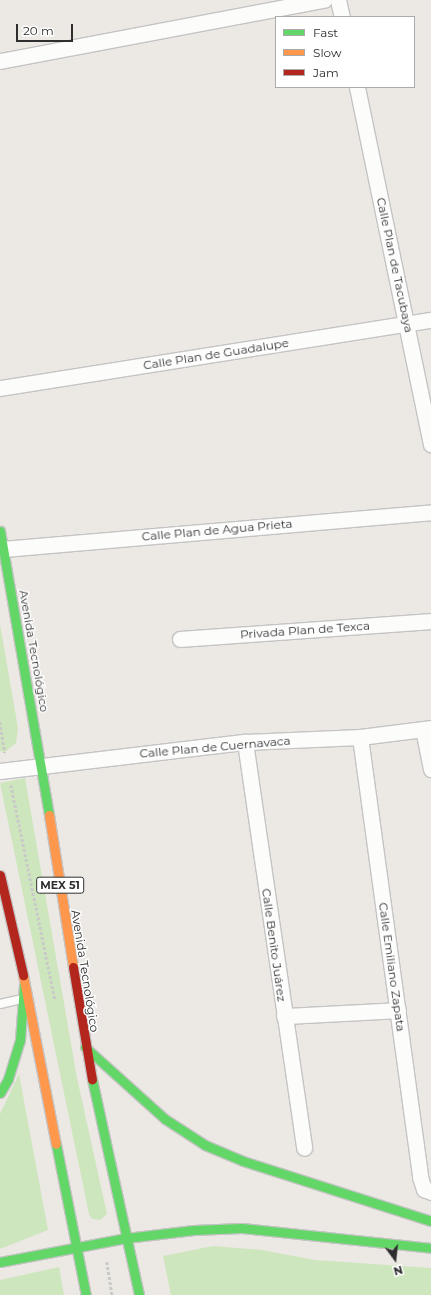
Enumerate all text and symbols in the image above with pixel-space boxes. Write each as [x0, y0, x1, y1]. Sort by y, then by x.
scale bar [18, 16, 75, 42]
legend [275, 16, 415, 88]
text: 20 m [23, 23, 54, 38]
text: Fast [313, 25, 338, 40]
text: Slow [313, 45, 342, 60]
text: Jam [313, 65, 339, 80]
street label: Calle Plan de Tacubaya [374, 196, 416, 334]
street label: Calle Plan de Guadalupe [142, 335, 290, 373]
street label: Calle Plan de Agua Prieta [141, 516, 293, 544]
street label: Avenida Tecnológico [16, 589, 52, 713]
street label: Privada Plan de Texca [240, 618, 370, 642]
street label: Calle Plan de Cuernavaca [139, 733, 291, 761]
road number: MEX 51 [36, 876, 84, 894]
street label: Calle Benito Juárez [259, 887, 289, 1003]
street label: Calle Emiliano Zapata [376, 901, 408, 1033]
street label: Avenida Tecnológico [68, 909, 102, 1033]
north arrow [375, 1239, 415, 1279]
text: N [392, 1263, 404, 1279]

